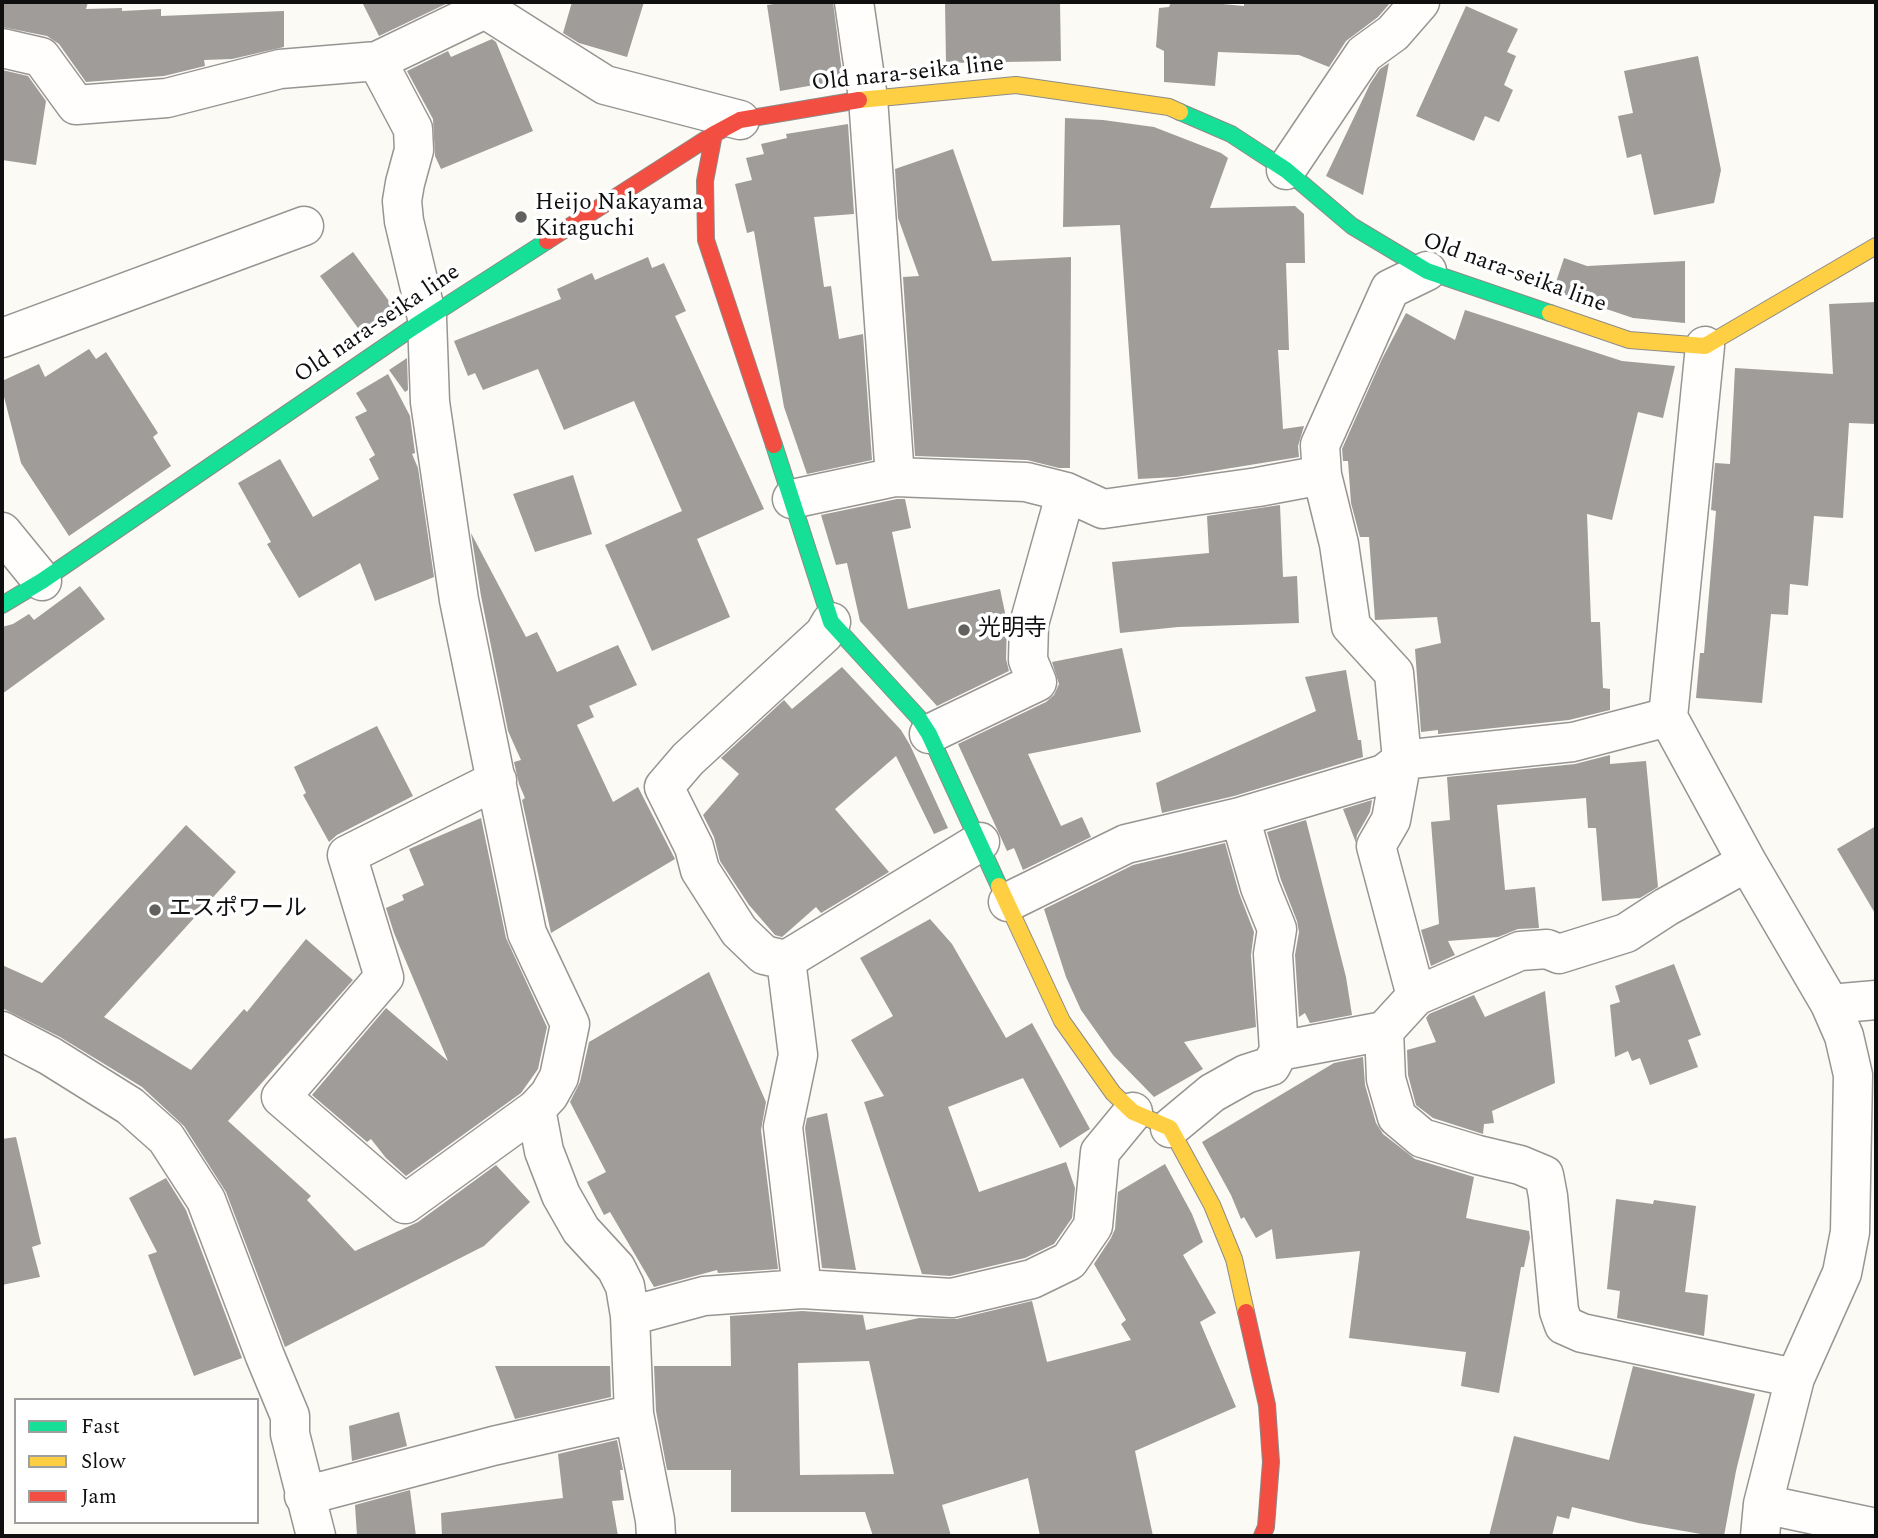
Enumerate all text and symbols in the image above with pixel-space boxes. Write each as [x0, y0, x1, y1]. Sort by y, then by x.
street label: Old nara-seika line [810, 51, 1006, 99]
place label: Heijo Nakayama Kitaguchi [535, 190, 703, 244]
marker: Heijo Nakayama Kitaguchi [513, 209, 529, 225]
street label: Old nara-seika line [1418, 228, 1610, 320]
street label: Old nara-seika line [290, 259, 466, 391]
place label: 光明寺 [978, 616, 1047, 644]
marker: 光明寺 [956, 622, 972, 638]
place label: エスポワール [169, 896, 307, 924]
marker: エスポワール [147, 902, 163, 918]
legend [14, 1398, 259, 1524]
text: Fast [81, 1411, 120, 1443]
text: Slow [81, 1446, 125, 1478]
text: Jam [81, 1481, 117, 1513]

